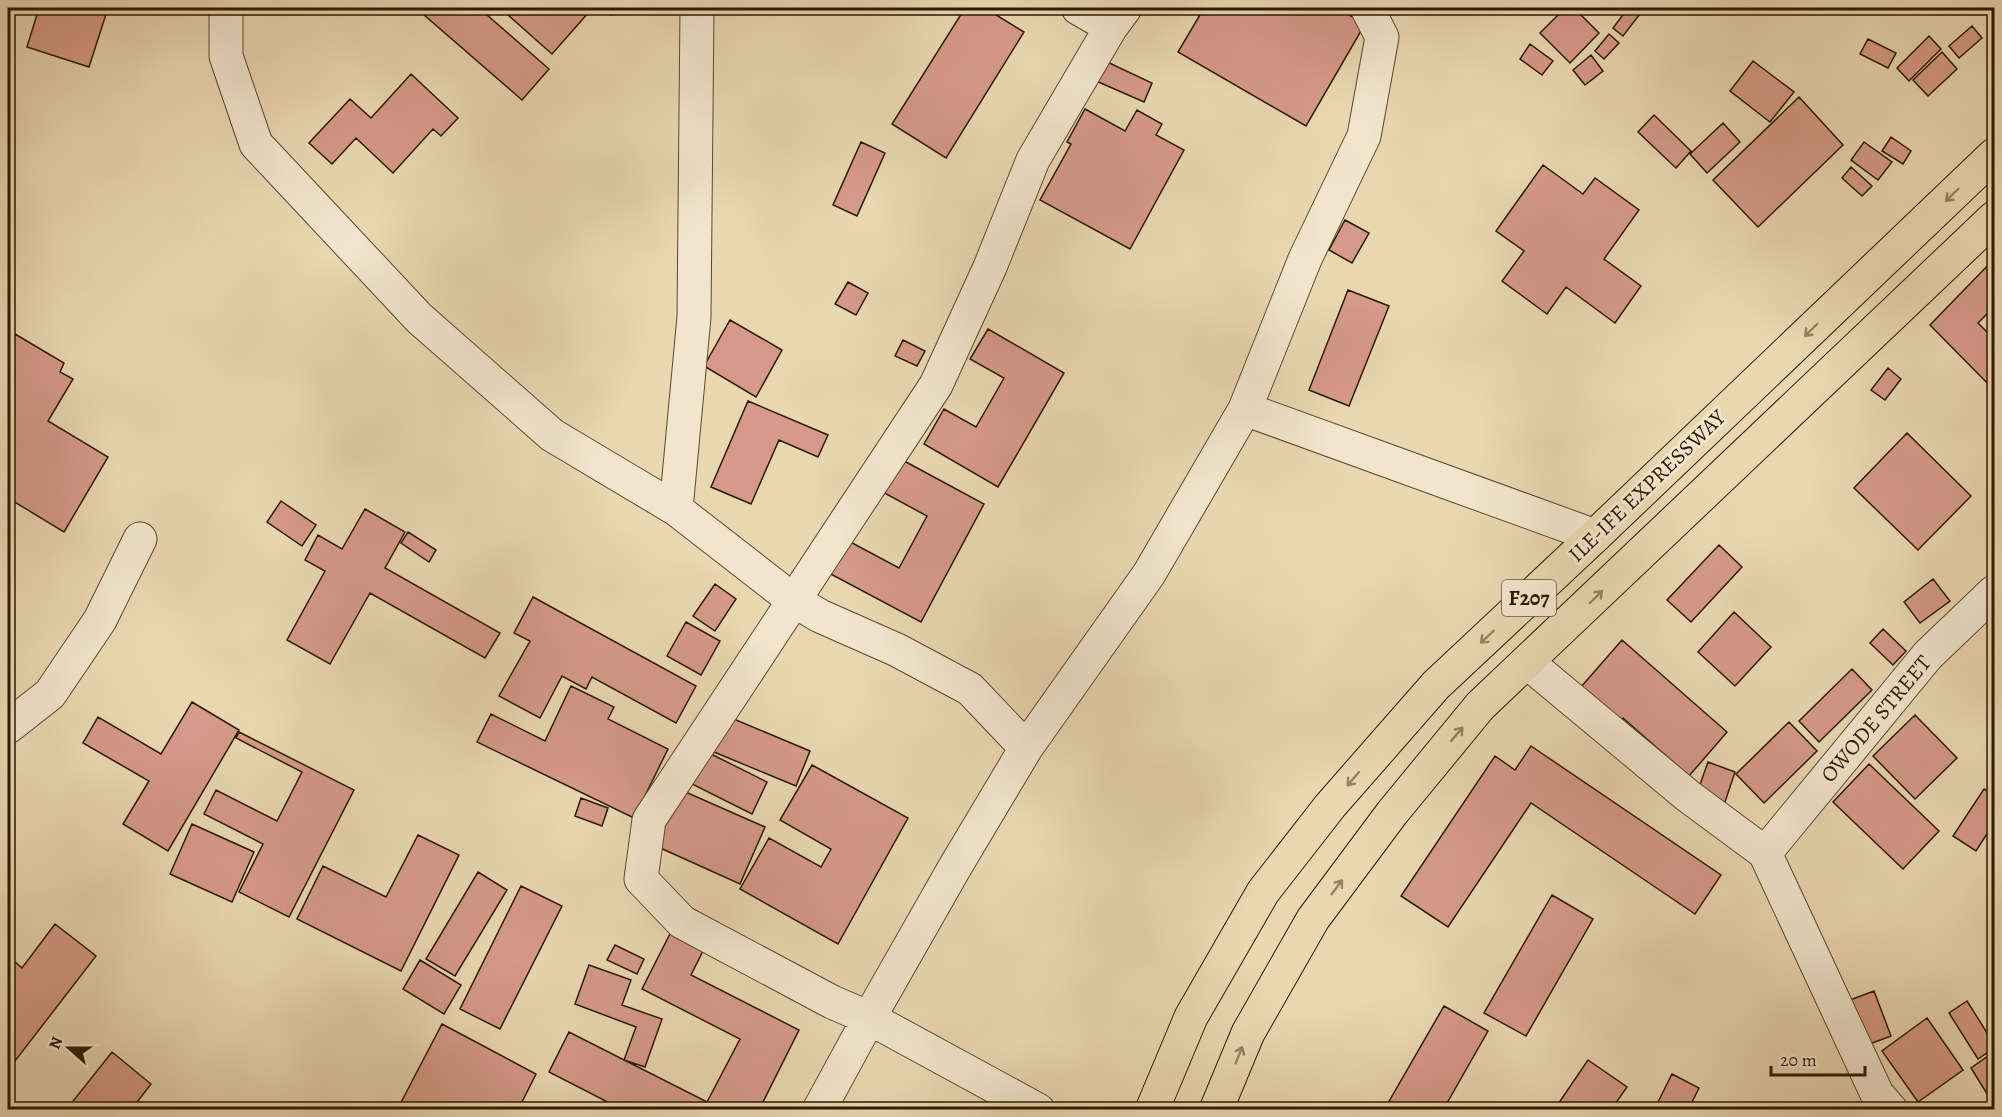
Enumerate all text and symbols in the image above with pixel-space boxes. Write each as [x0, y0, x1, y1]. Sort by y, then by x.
one-way arrow [1945, 188, 1960, 203]
one-way arrow [1804, 323, 1819, 337]
street label: ILE-IFE EXPRESSWAY [1562, 402, 1733, 569]
road number: F207 [1502, 580, 1556, 616]
one-way arrow [1588, 590, 1603, 604]
one-way arrow [1479, 630, 1494, 644]
street label: OWODE STREET [1814, 649, 1938, 789]
one-way arrow [1450, 727, 1464, 742]
one-way arrow [1346, 771, 1360, 786]
one-way arrow [1331, 880, 1343, 896]
north arrow [39, 1018, 99, 1078]
text: N [44, 1033, 68, 1052]
scale bar [1771, 1039, 1866, 1077]
one-way arrow [1234, 1047, 1245, 1065]
text: 20 m [1780, 1048, 1817, 1072]

